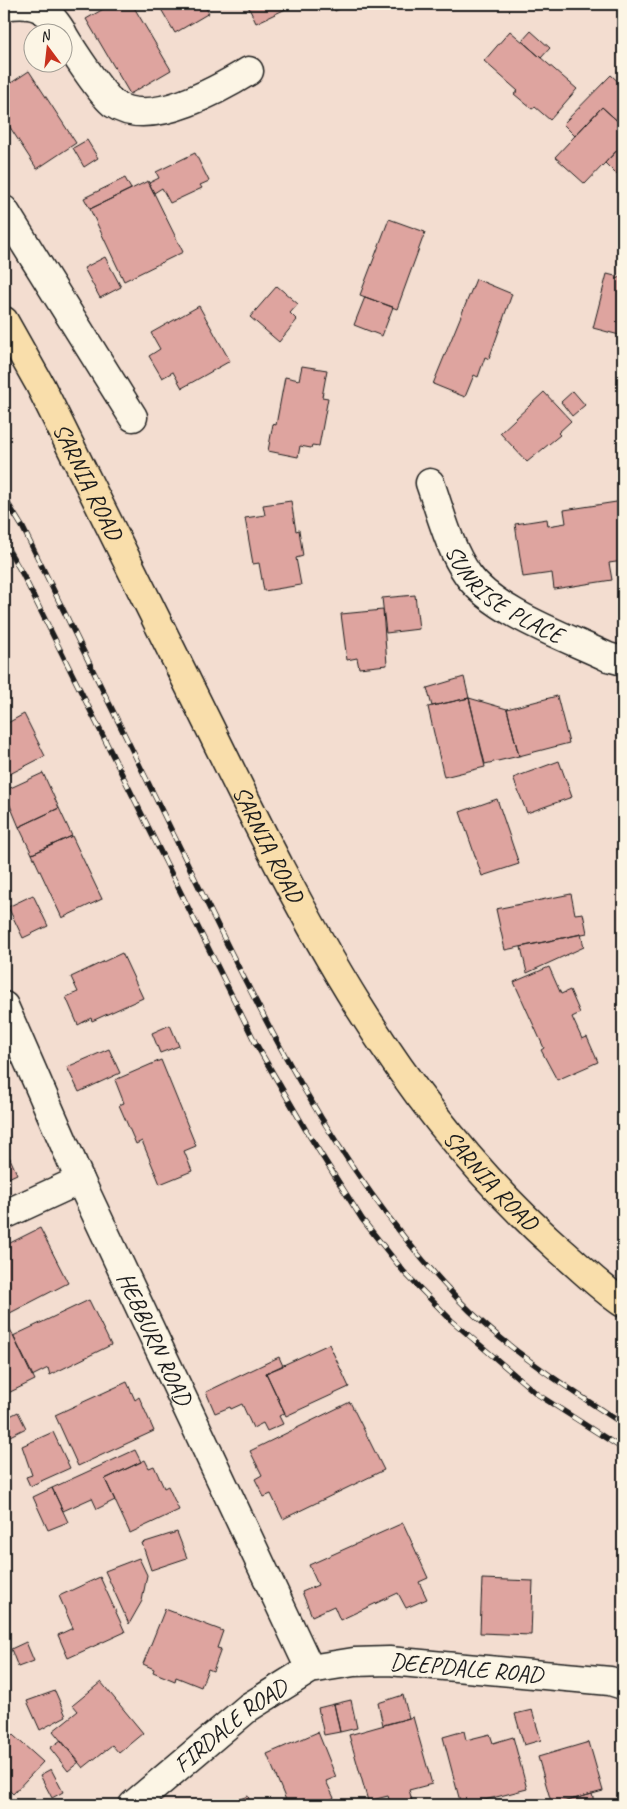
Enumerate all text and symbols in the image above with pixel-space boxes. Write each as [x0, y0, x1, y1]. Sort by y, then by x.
north arrow [22, 22, 72, 72]
text: N [38, 26, 53, 45]
street label: SARNIA ROAD [46, 418, 130, 547]
street label: SUNRISE PLACE [439, 540, 570, 651]
street label: SARNIA ROAD [226, 781, 312, 909]
street label: SARNIA ROAD [437, 1124, 546, 1239]
street label: HEBBURN ROAD [110, 1267, 200, 1412]
street label: DEEPDALE ROAD [389, 1646, 546, 1690]
street label: FIRDALE ROAD [168, 1671, 295, 1779]

